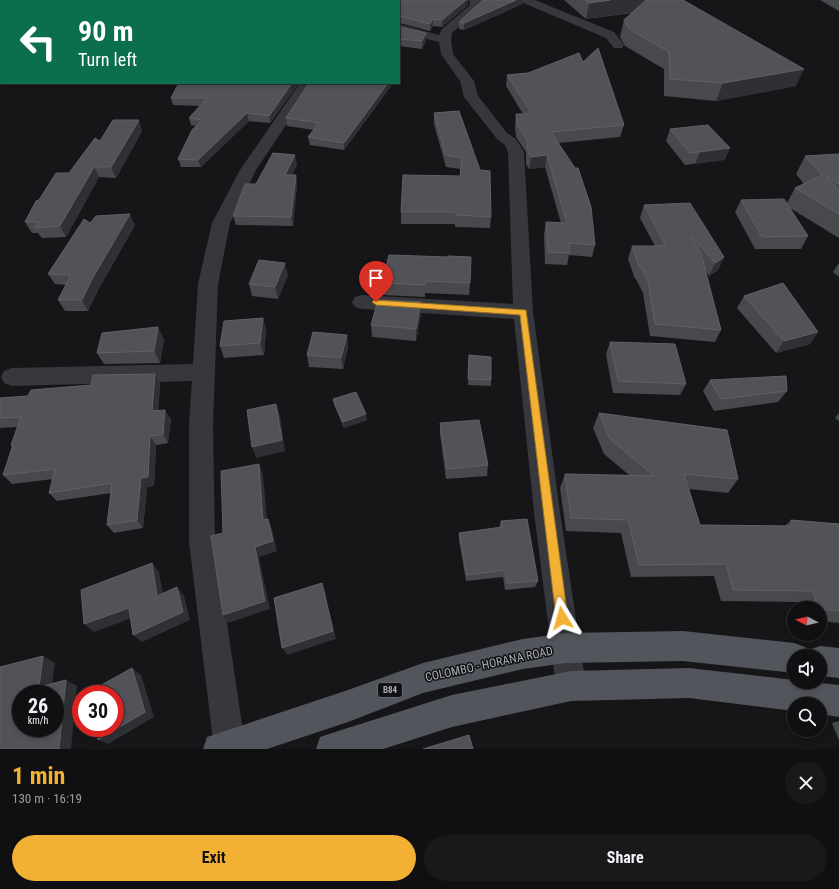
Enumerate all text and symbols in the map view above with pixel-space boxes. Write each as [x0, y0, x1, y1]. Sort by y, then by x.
text: 90 m [78, 15, 134, 48]
icon: left [12, 16, 64, 68]
text: Turn left [78, 49, 137, 70]
pin [359, 261, 393, 302]
icon: arrive [365, 267, 387, 289]
position arrow [541, 597, 583, 639]
north arrow [787, 601, 827, 641]
map controls [787, 601, 827, 737]
street label: COLOMBO - HORANA ROAD [424, 644, 554, 684]
button: sound [787, 649, 827, 689]
road number: B84 [378, 683, 402, 697]
speed limit sign: 30 [72, 685, 124, 737]
text: 26 [28, 694, 48, 718]
button: search [787, 697, 827, 737]
text: km/h [28, 715, 48, 726]
text: 1 min [12, 762, 65, 790]
button: close [785, 762, 827, 804]
text: 130 m · 16:19 [12, 791, 82, 806]
button: Exit [12, 835, 416, 881]
button: Share [424, 835, 827, 881]

